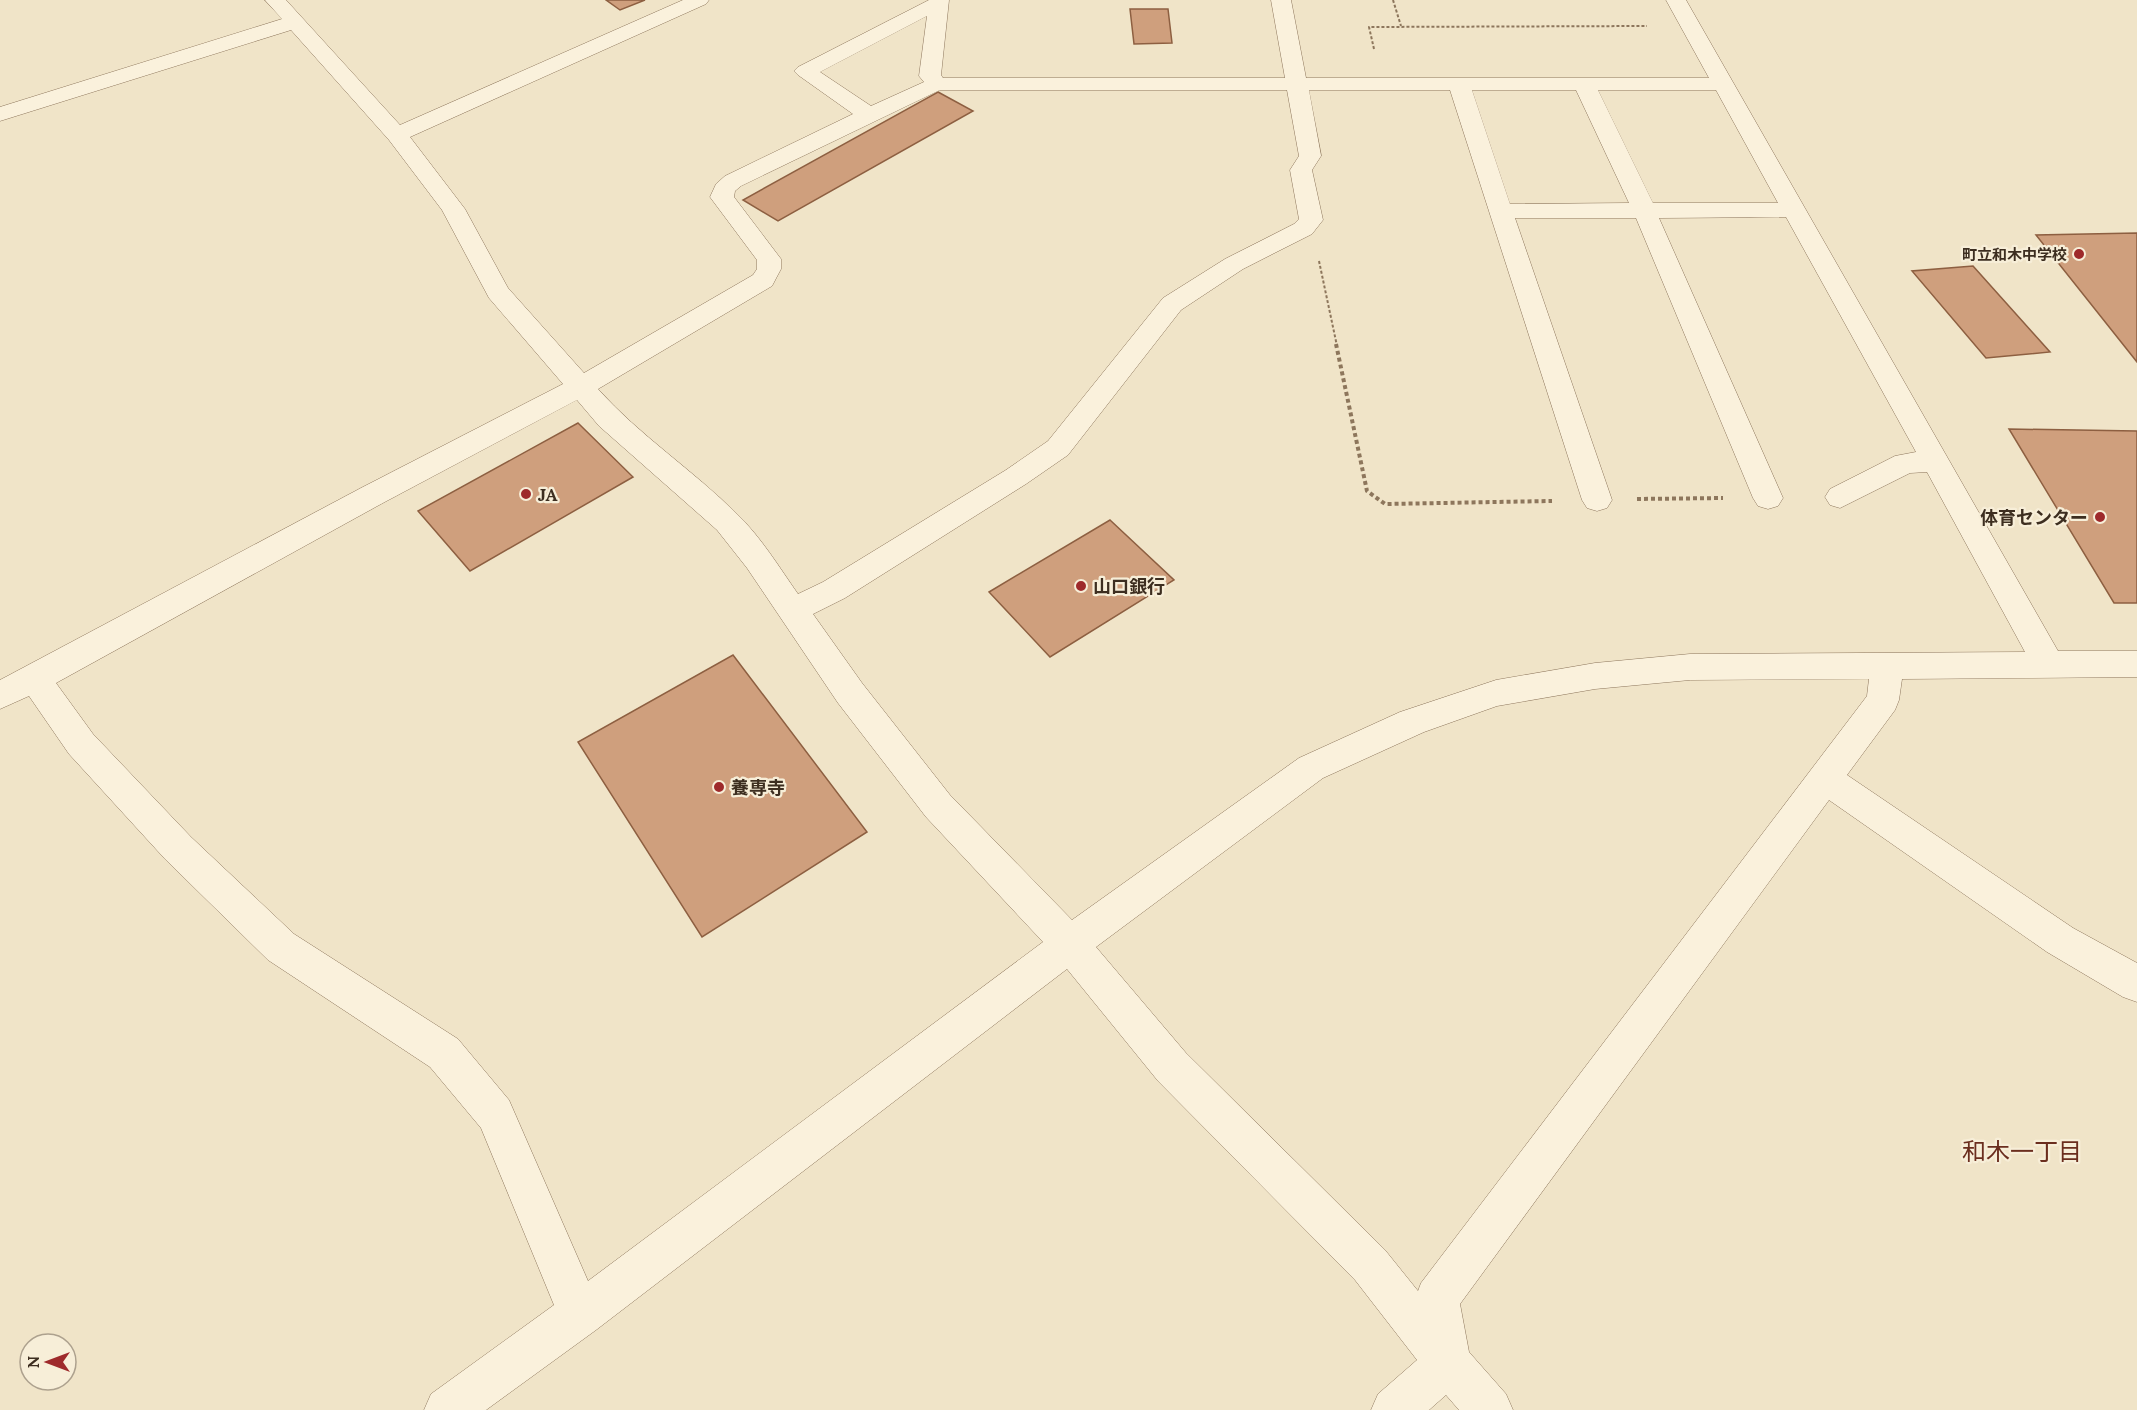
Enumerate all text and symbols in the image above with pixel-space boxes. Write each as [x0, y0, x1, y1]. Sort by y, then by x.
place label: 町立和木中学校 [1962, 245, 2067, 264]
marker: 町立和木中学校 [2072, 247, 2086, 261]
place label: JA [538, 483, 558, 506]
marker: JA [519, 487, 533, 501]
place label: 体育センター [1980, 506, 2088, 529]
marker: 体育センター [2093, 510, 2107, 524]
place label: 山口銀行 [1093, 575, 1165, 598]
marker: 山口銀行 [1074, 579, 1088, 593]
place label: 養専寺 [731, 776, 785, 799]
marker: 養専寺 [712, 780, 726, 794]
district label: 和木一丁目 [1962, 1136, 2082, 1167]
north arrow [18, 1332, 78, 1392]
text: N [23, 1356, 43, 1368]

